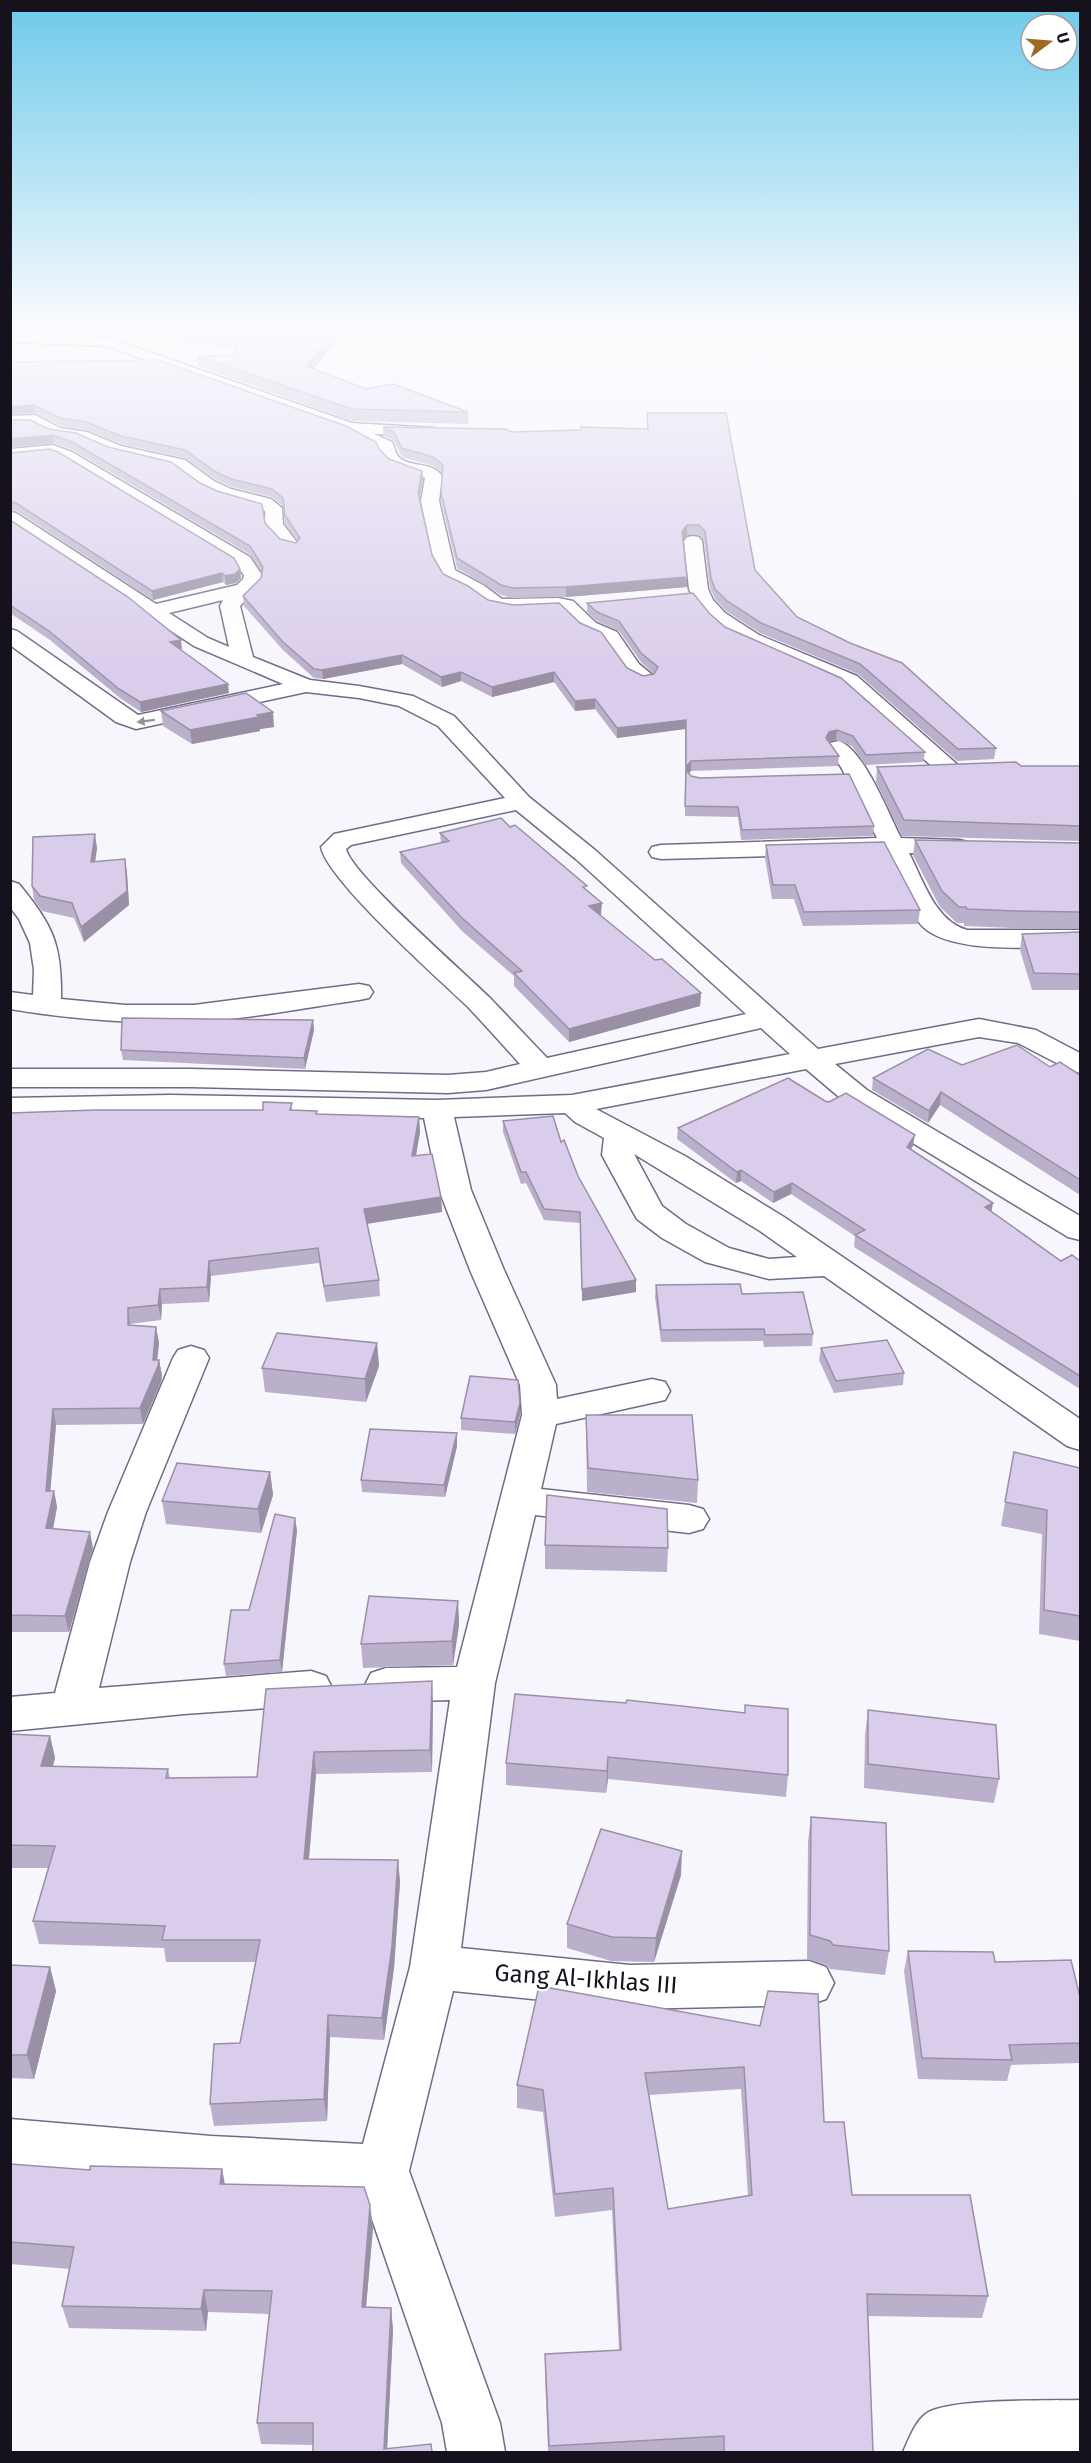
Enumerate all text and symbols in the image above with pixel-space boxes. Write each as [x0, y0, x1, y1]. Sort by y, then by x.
north arrow [1019, 12, 1079, 72]
text: U [1052, 30, 1074, 46]
one-way arrow [136, 716, 155, 726]
street label: Gang Al-Ikhlas III [494, 1959, 678, 1999]

